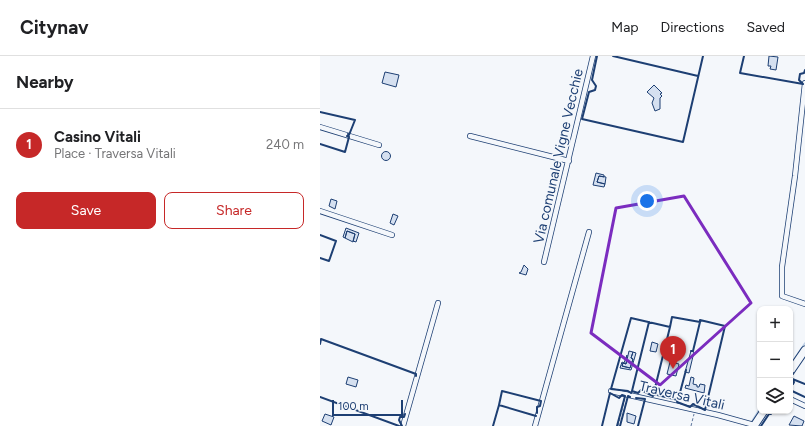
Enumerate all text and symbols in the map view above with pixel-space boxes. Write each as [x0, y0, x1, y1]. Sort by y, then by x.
text: Citynav [20, 16, 89, 39]
text: Map [611, 19, 639, 36]
text: Directions [661, 19, 724, 36]
text: Saved [746, 19, 785, 36]
street label: Via comunale Vigne Vecchie [530, 67, 587, 245]
text: Nearby [16, 72, 74, 92]
text: Casino Vitali [54, 128, 141, 146]
text: 1 [26, 137, 32, 152]
text: 240 m [266, 137, 304, 152]
text: Place · Traversa Vitali [54, 146, 176, 161]
your location [637, 191, 657, 211]
button: Save [16, 192, 156, 229]
button: Share [164, 192, 304, 229]
map controls [757, 306, 793, 414]
button: + [757, 306, 793, 342]
pin: 1 [660, 336, 686, 369]
button: − [757, 342, 793, 378]
street label: Traversa Vitali [638, 377, 726, 414]
button: layers [757, 378, 793, 414]
scale bar [332, 398, 403, 417]
text: 100 m [338, 400, 369, 413]

